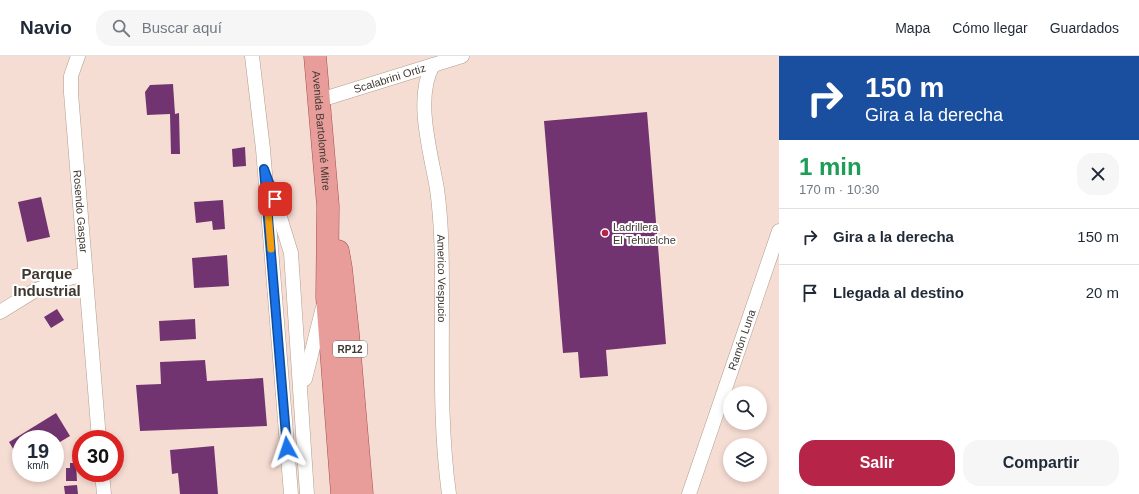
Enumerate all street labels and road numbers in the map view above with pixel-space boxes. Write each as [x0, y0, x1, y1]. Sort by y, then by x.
street label: Scalabrini Ortiz [352, 62, 427, 95]
street label: Avenida Bartolomé Mitre [310, 70, 333, 191]
street label: Rosendo Gaspar [71, 169, 90, 254]
street label: Americo Vespucio [435, 234, 448, 322]
street label: Ramón Luna [726, 307, 758, 372]
road number: RP12 [333, 341, 367, 357]

